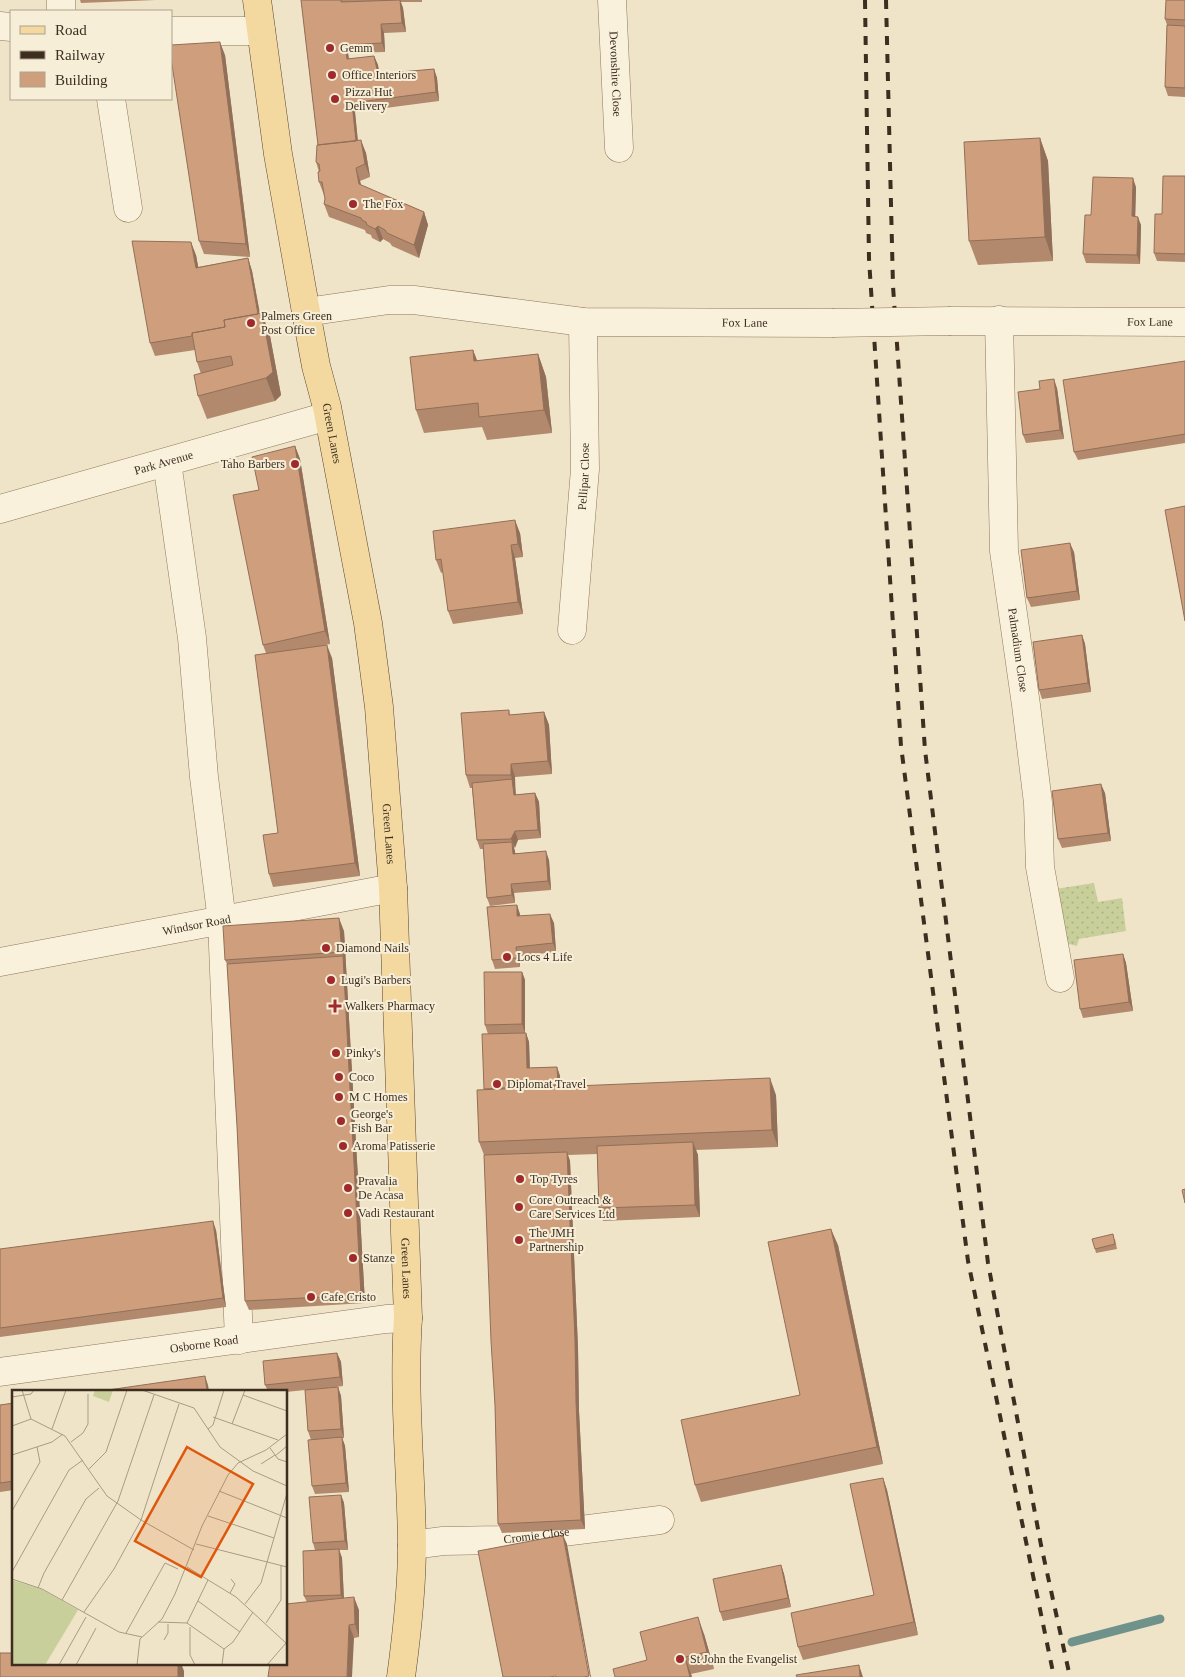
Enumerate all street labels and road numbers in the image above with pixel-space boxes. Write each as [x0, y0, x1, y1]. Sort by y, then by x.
street label: Devonshire Close [606, 31, 625, 117]
street label: Fox Lane [1127, 315, 1173, 329]
street label: Fox Lane [722, 316, 768, 330]
street label: Green Lanes [319, 402, 345, 465]
street label: Pellipar Close [575, 443, 592, 511]
street label: Park Avenue [132, 448, 195, 478]
street label: Palmadium Close [1005, 607, 1031, 693]
street label: Green Lanes [379, 803, 398, 865]
street label: Windsor Road [161, 912, 232, 938]
street label: Green Lanes [398, 1238, 414, 1299]
street label: Osborne Road [169, 1332, 239, 1356]
street label: Cromie Close [503, 1524, 570, 1547]

